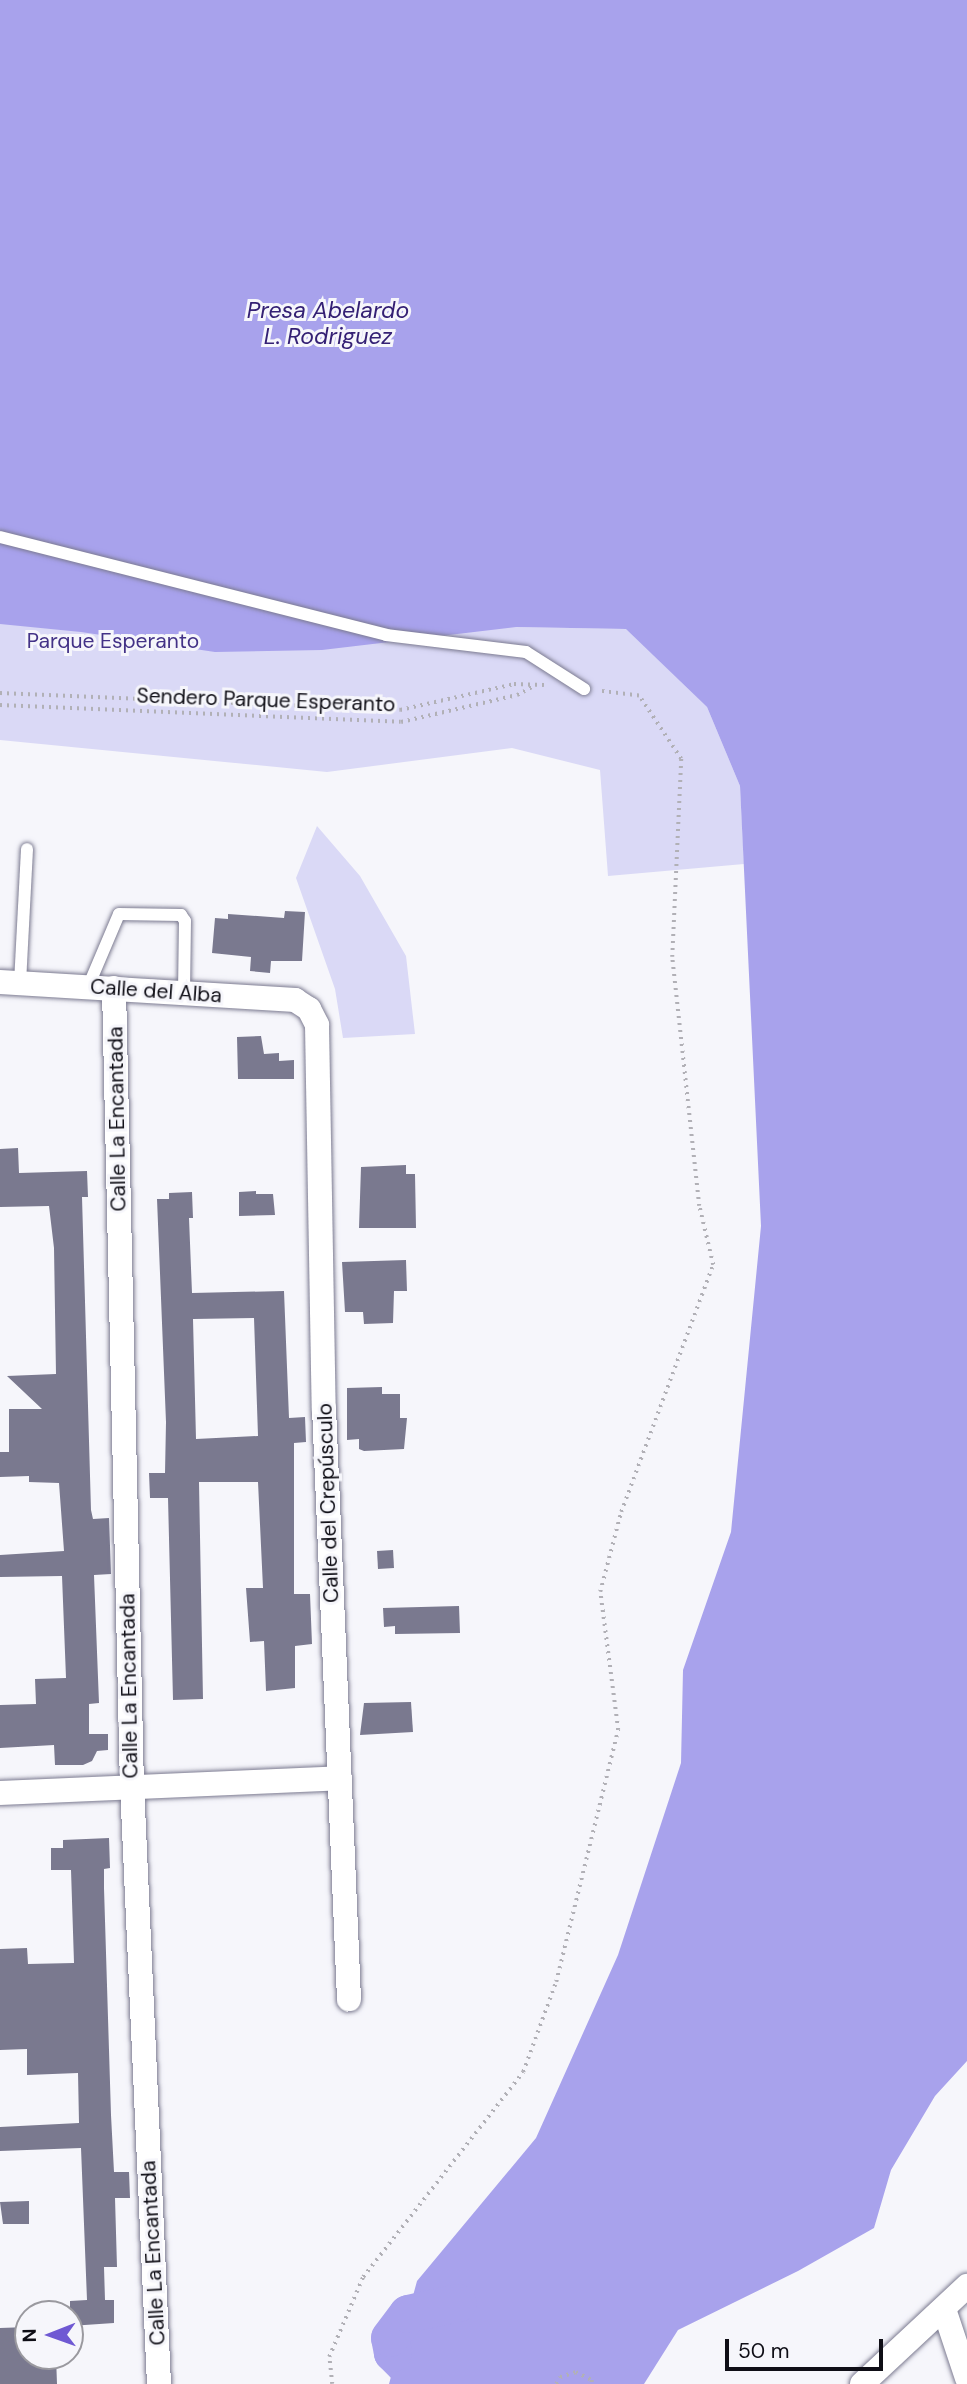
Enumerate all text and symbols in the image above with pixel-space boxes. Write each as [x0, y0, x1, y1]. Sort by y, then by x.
water label: Presa Abelardo L. Rodriguez [247, 296, 409, 350]
park label: Parque Esperanto [27, 628, 199, 654]
street label: Sendero Parque Esperanto [136, 683, 396, 717]
street label: Calle del Alba [89, 974, 223, 1008]
street label: Calle La Encantada [103, 1026, 131, 1212]
street label: Calle del Crepúsculo [312, 1403, 344, 1603]
street label: Calle La Encantada [115, 1593, 143, 1779]
street label: Calle La Encantada [136, 2160, 170, 2346]
north arrow [14, 2300, 84, 2370]
scale bar [729, 2324, 886, 2368]
text: N [17, 2328, 42, 2342]
text: 50 m [738, 2337, 789, 2365]

